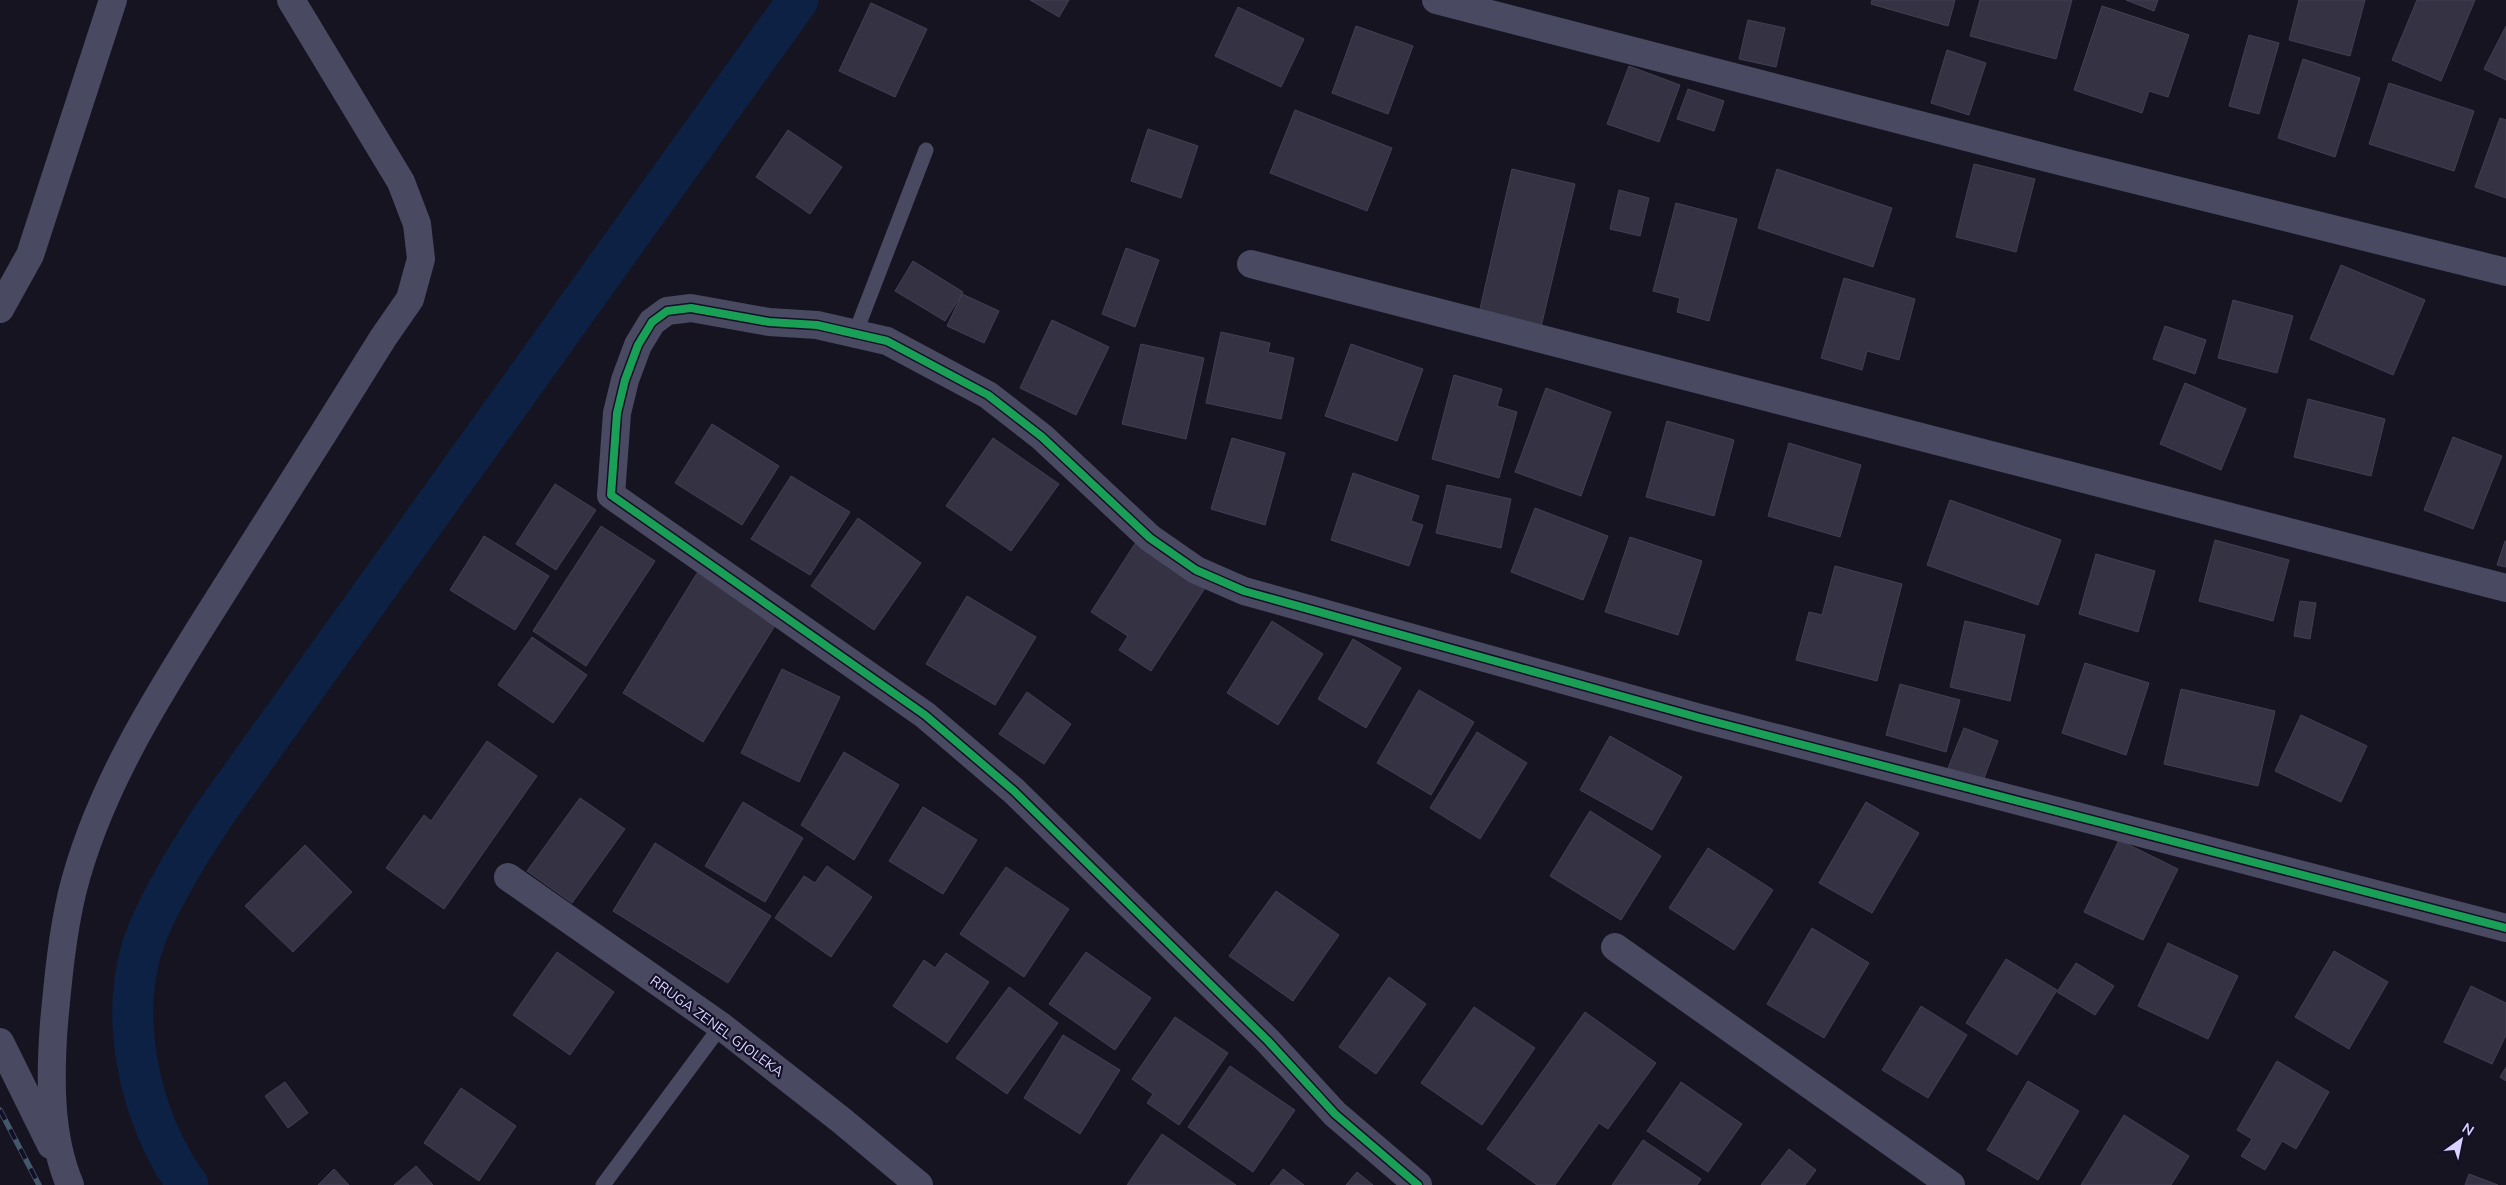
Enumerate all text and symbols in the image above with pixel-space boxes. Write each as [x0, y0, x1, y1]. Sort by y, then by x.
street label: RRUGA ZENEL GJOLEKA [647, 972, 788, 1081]
north arrow [2436, 1115, 2486, 1165]
text: N [2459, 1119, 2477, 1140]

